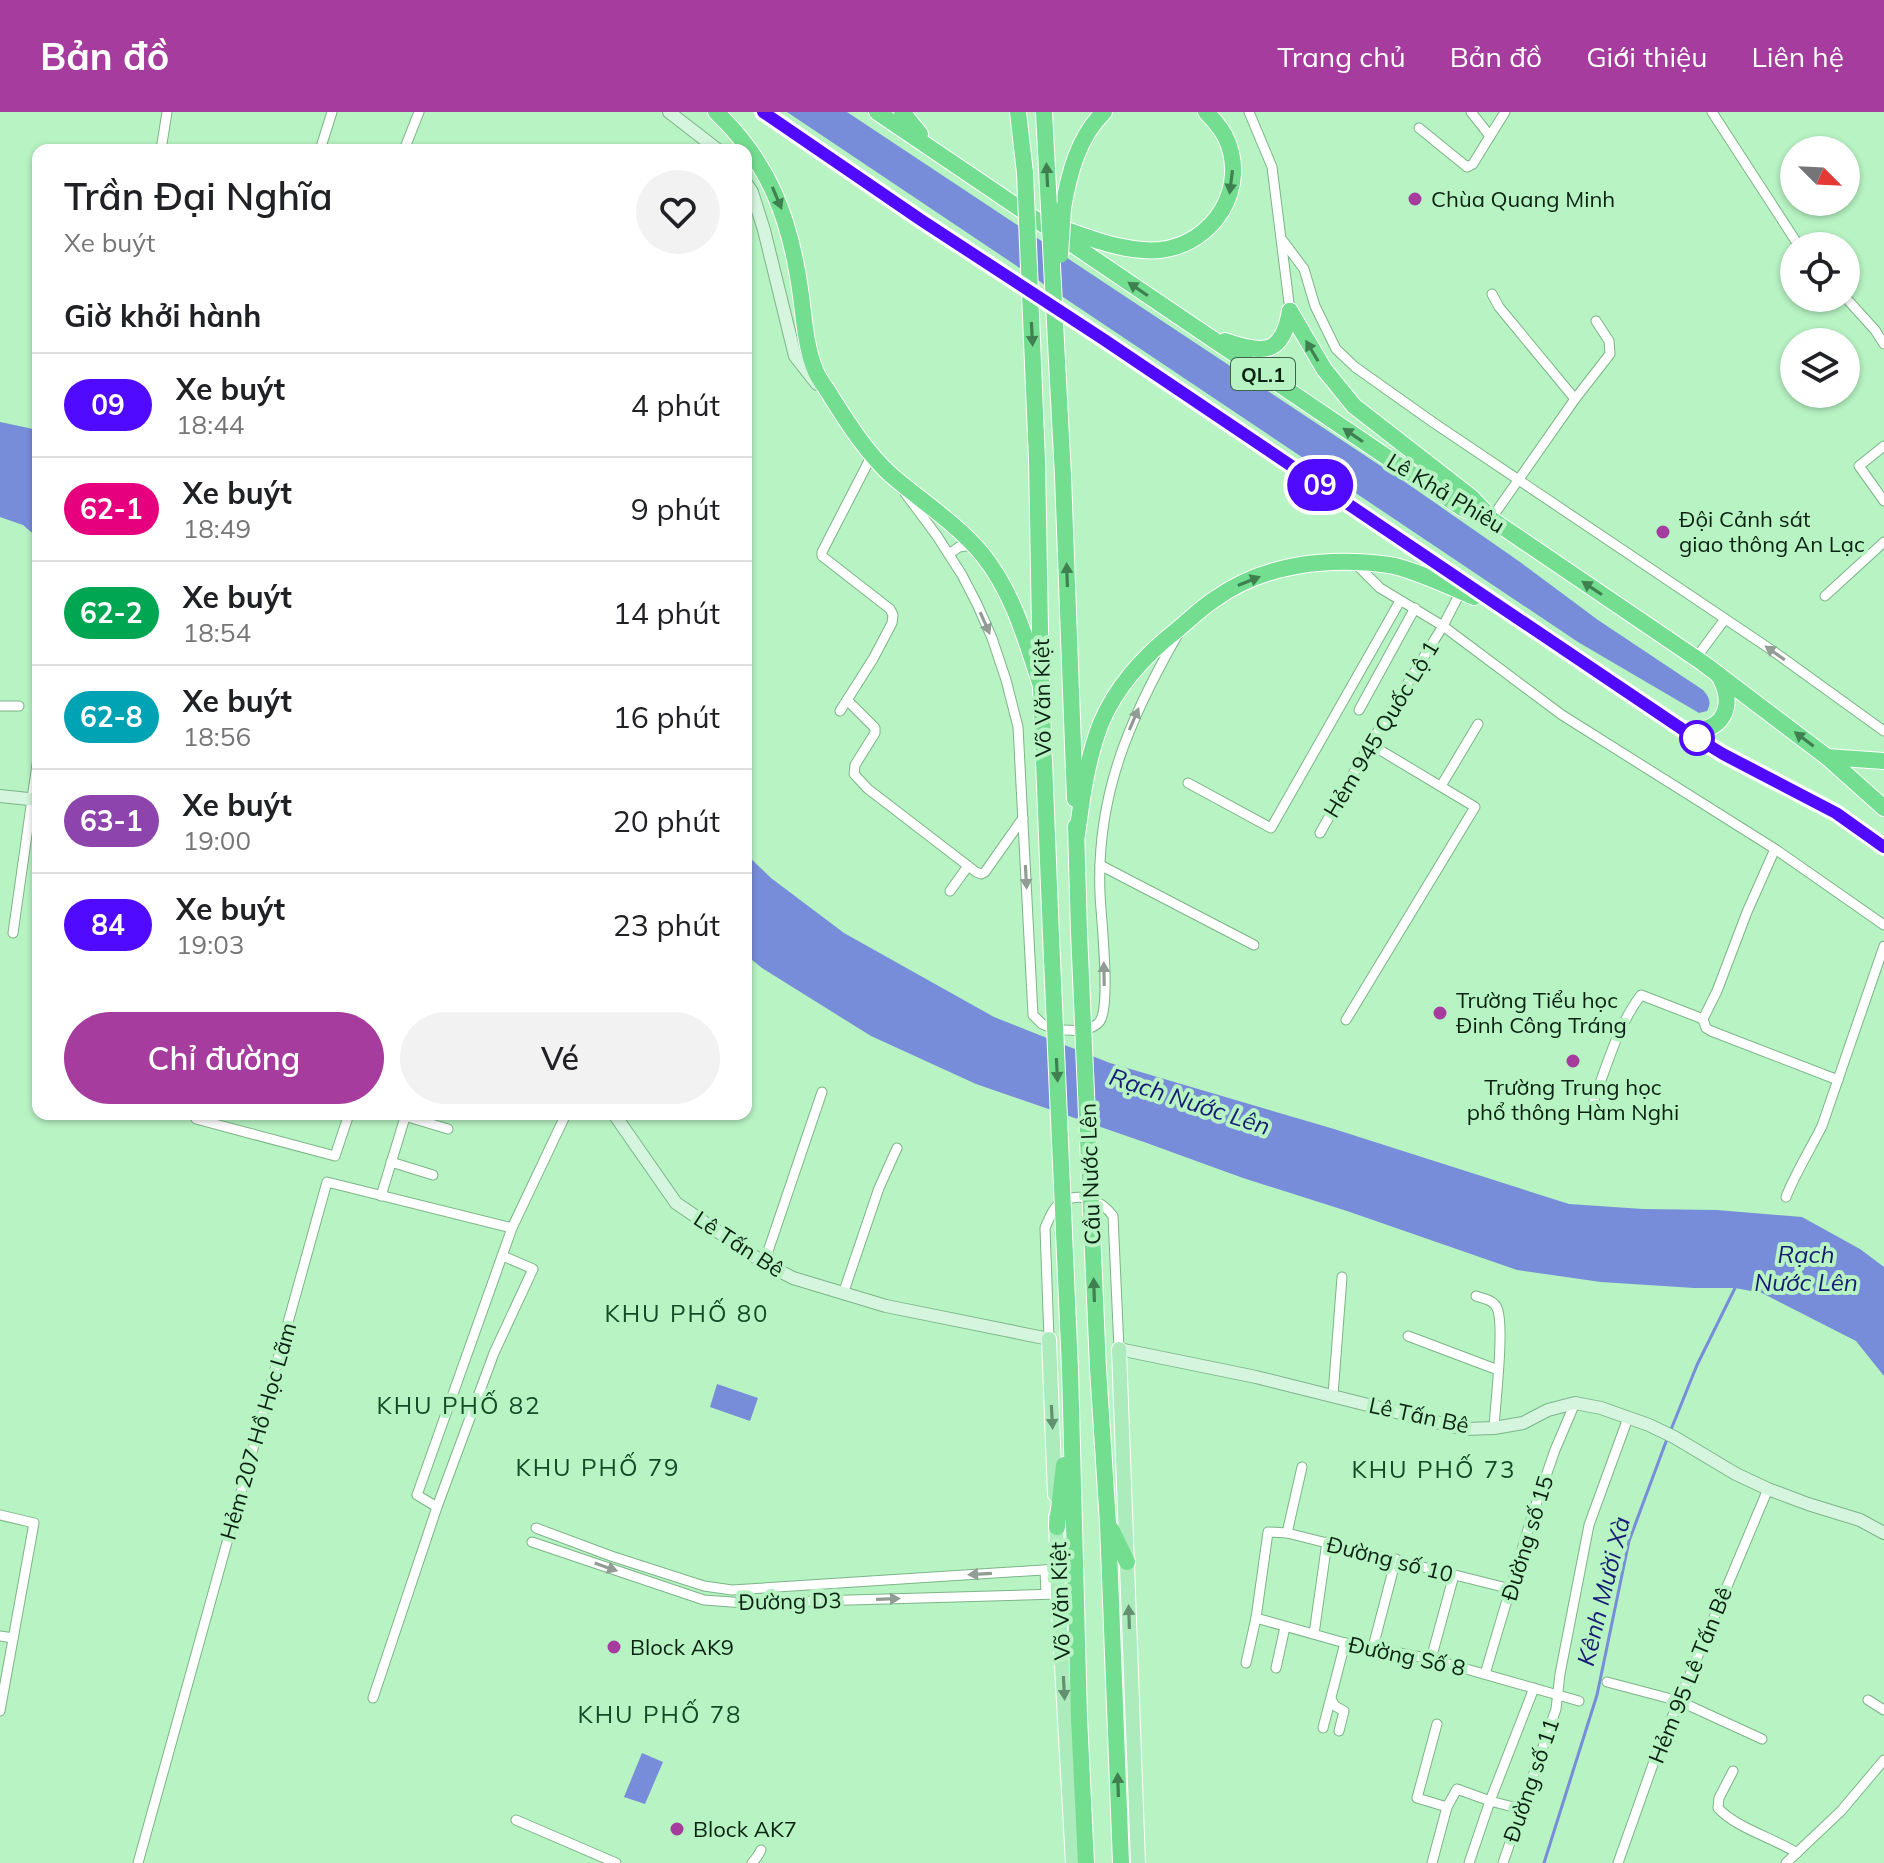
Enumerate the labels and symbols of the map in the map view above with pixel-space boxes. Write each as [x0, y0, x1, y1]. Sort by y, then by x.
north arrow [1780, 136, 1860, 216]
one-way arrow [1040, 162, 1053, 187]
one-way arrow [1224, 170, 1237, 195]
place label: Chùa Quang Minh [1431, 185, 1615, 213]
one-way arrow [770, 186, 783, 210]
marker: Chùa Quang Minh [1406, 190, 1424, 208]
one-way arrow [1127, 282, 1148, 297]
one-way arrow [1026, 322, 1039, 347]
one-way arrow [1306, 340, 1320, 362]
road number: QL.1 [1231, 358, 1295, 390]
one-way arrow [1342, 428, 1364, 442]
street label: Lê Khả Phiêu [1382, 447, 1510, 539]
line badge: 09 [1284, 459, 1356, 511]
place label: Đội Cảnh sát giao thông An Lạc [1679, 505, 1865, 558]
marker: Đội Cảnh sát giao thông An Lạc [1654, 523, 1672, 541]
one-way arrow [1060, 562, 1073, 587]
one-way arrow [1237, 574, 1261, 587]
one-way arrow [1582, 581, 1603, 596]
one-way arrow [978, 611, 991, 634]
street label: Hẻm 945 Quốc Lộ 1 [1317, 635, 1445, 823]
street label: Võ Văn Kiệt [1027, 638, 1057, 757]
one-way arrow [1765, 646, 1786, 661]
one-way arrow [1128, 707, 1141, 731]
unlabelled marker [1680, 721, 1714, 755]
one-way arrow [1793, 731, 1814, 747]
one-way arrow [1020, 865, 1033, 890]
one-way arrow [1097, 961, 1110, 986]
place label: Trường Tiểu học Đinh Công Tráng [1456, 986, 1627, 1039]
marker: Trường Tiểu học Đinh Công Tráng [1431, 1004, 1449, 1022]
marker: Trường Trung học phổ thông Hàm Nghi [1564, 1052, 1582, 1070]
one-way arrow [1051, 1058, 1064, 1083]
water label: Rạch Nước Lên [1106, 1061, 1274, 1141]
place label: Trường Trung học phổ thông Hàm Nghi [1467, 1073, 1679, 1126]
street label: Cầu Nước Lên [1074, 1103, 1106, 1245]
street label: Lê Tấn Bê [689, 1205, 789, 1283]
water label: Rạch Nước Lên [1754, 1239, 1858, 1297]
one-way arrow [1088, 1277, 1101, 1302]
district label: KHU PHỐ 80 [605, 1298, 769, 1328]
street label: Hẻm 207 Hồ Học Lãm [214, 1319, 302, 1543]
district label: KHU PHỐ 82 [377, 1390, 541, 1420]
street label: Lê Tấn Bê [1366, 1391, 1472, 1439]
one-way arrow [1046, 1405, 1059, 1430]
district label: KHU PHỐ 79 [516, 1452, 680, 1482]
district label: KHU PHỐ 73 [1352, 1454, 1516, 1484]
street label: Đường số 15 [1495, 1472, 1559, 1604]
water label: Kênh Mười Xà [1570, 1513, 1636, 1669]
street label: Đường số 10 [1324, 1530, 1456, 1588]
street label: Võ Văn Kiệt [1044, 1541, 1076, 1661]
one-way arrow [594, 1561, 618, 1573]
one-way arrow [967, 1568, 992, 1581]
street label: Hẻm 95 Lê Tấn Bê [1642, 1583, 1738, 1767]
street label: Đường D3 [738, 1586, 842, 1616]
one-way arrow [876, 1592, 901, 1605]
one-way arrow [1122, 1604, 1135, 1629]
street label: Đường Số 8 [1346, 1630, 1468, 1682]
place label: Block AK9 [630, 1633, 734, 1661]
marker: Block AK9 [605, 1638, 623, 1656]
one-way arrow [1057, 1676, 1070, 1701]
district label: KHU PHỐ 78 [578, 1699, 742, 1729]
street label: Đường số 11 [1497, 1714, 1565, 1846]
one-way arrow [1112, 1772, 1125, 1797]
place label: Block AK7 [693, 1815, 797, 1843]
marker: Block AK7 [668, 1820, 686, 1838]

